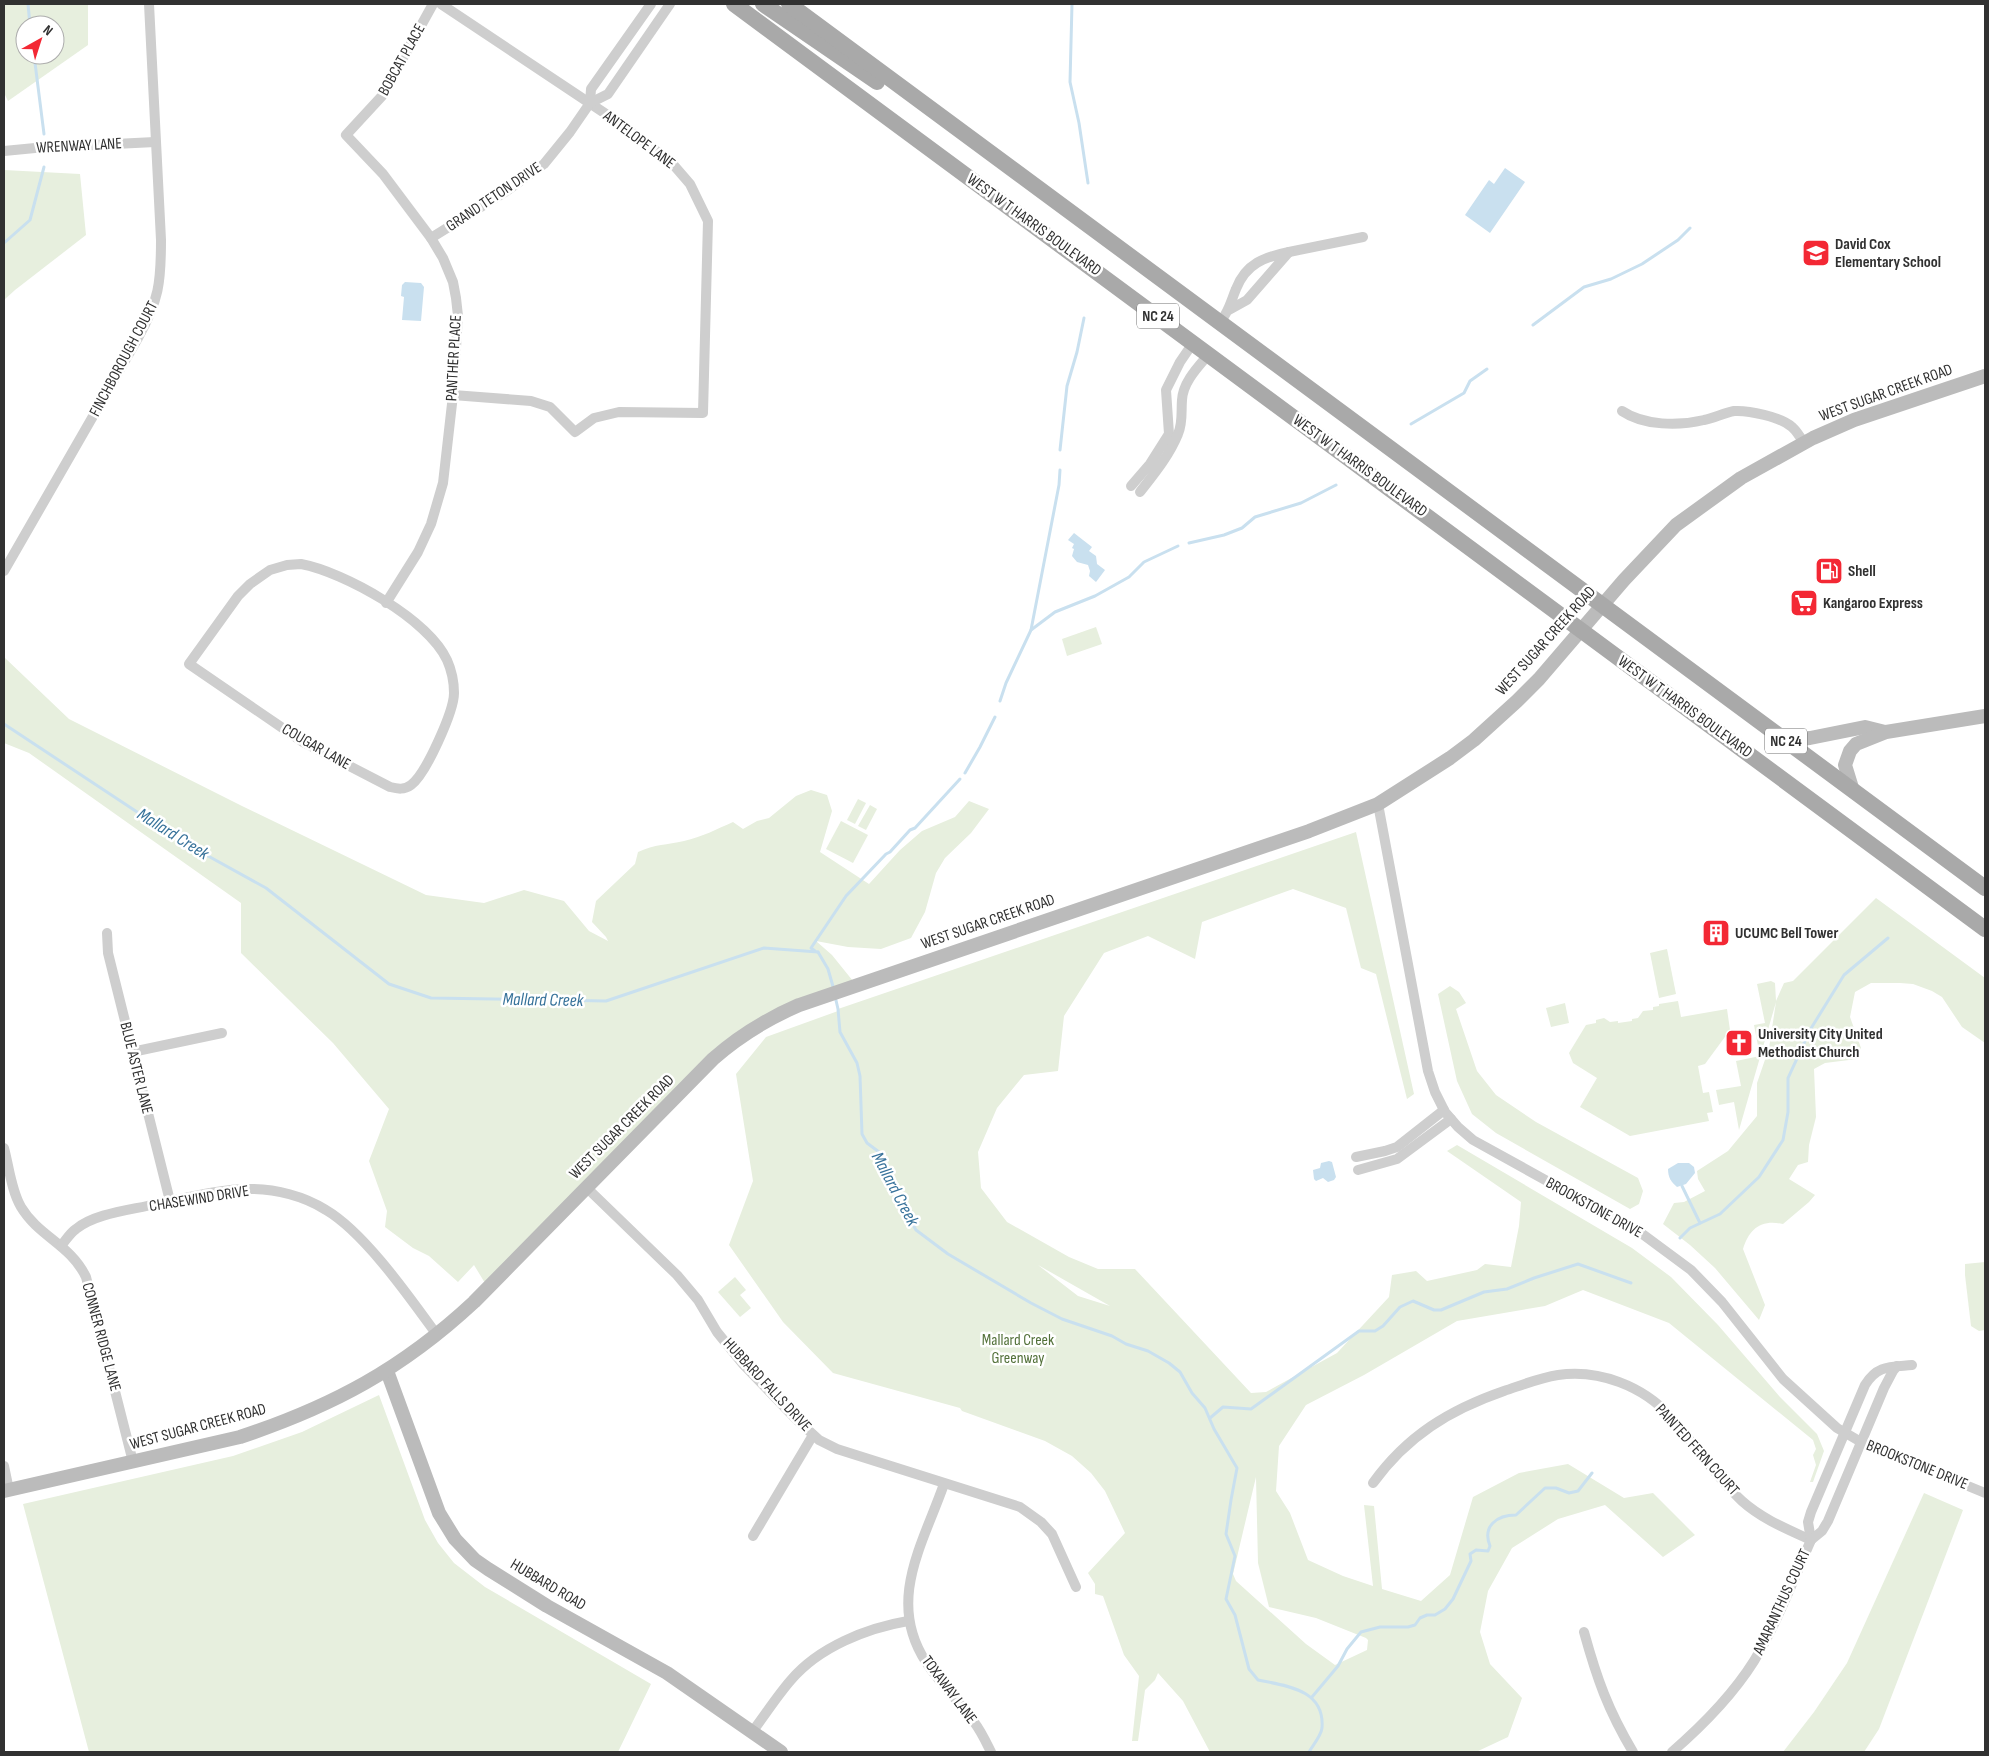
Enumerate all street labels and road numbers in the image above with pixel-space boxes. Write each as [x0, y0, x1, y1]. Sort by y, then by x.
street label: BOBCAT PLACE [375, 21, 429, 99]
street label: ANTELOPE LANE [598, 106, 679, 173]
street label: WRENWAY LANE [36, 134, 122, 158]
street label: GRAND TETON DRIVE [443, 158, 545, 236]
street label: WEST W T HARRIS BOULEVARD [963, 170, 1105, 280]
street label: FINCHBOROUGH COURT [86, 298, 163, 420]
road number: NC 24 [1137, 304, 1179, 328]
street label: PANTHER PLACE [442, 314, 466, 402]
street label: WEST SUGAR CREEK ROAD [1817, 360, 1955, 426]
street label: WEST W T HARRIS BOULEVARD [1289, 411, 1431, 521]
street label: WEST SUGAR CREEK ROAD [1492, 582, 1600, 699]
street label: WEST W T HARRIS BOULEVARD [1614, 652, 1756, 762]
street label: COUGAR LANE [278, 720, 354, 774]
road number: NC 24 [1765, 728, 1807, 754]
street label: WEST SUGAR CREEK ROAD [919, 890, 1058, 954]
street label: BLUE ASTER LANE [115, 1020, 157, 1116]
street label: WEST SUGAR CREEK ROAD [566, 1071, 678, 1183]
street label: BROOKSTONE DRIVE [1542, 1174, 1646, 1242]
street label: CHASEWIND DRIVE [148, 1182, 250, 1216]
street label: CONNER RIDGE LANE [77, 1281, 125, 1393]
street label: HUBBARD FALLS DRIVE [719, 1334, 815, 1436]
street label: WEST SUGAR CREEK ROAD [128, 1400, 268, 1454]
street label: PAINTED FERN COURT [1651, 1400, 1743, 1500]
street label: BROOKSTONE DRIVE [1863, 1436, 1971, 1494]
street label: AMARANTHUS COURT [1749, 1546, 1815, 1659]
street label: HUBBARD ROAD [507, 1555, 589, 1615]
street label: TOXAWAY LANE [917, 1652, 981, 1728]

